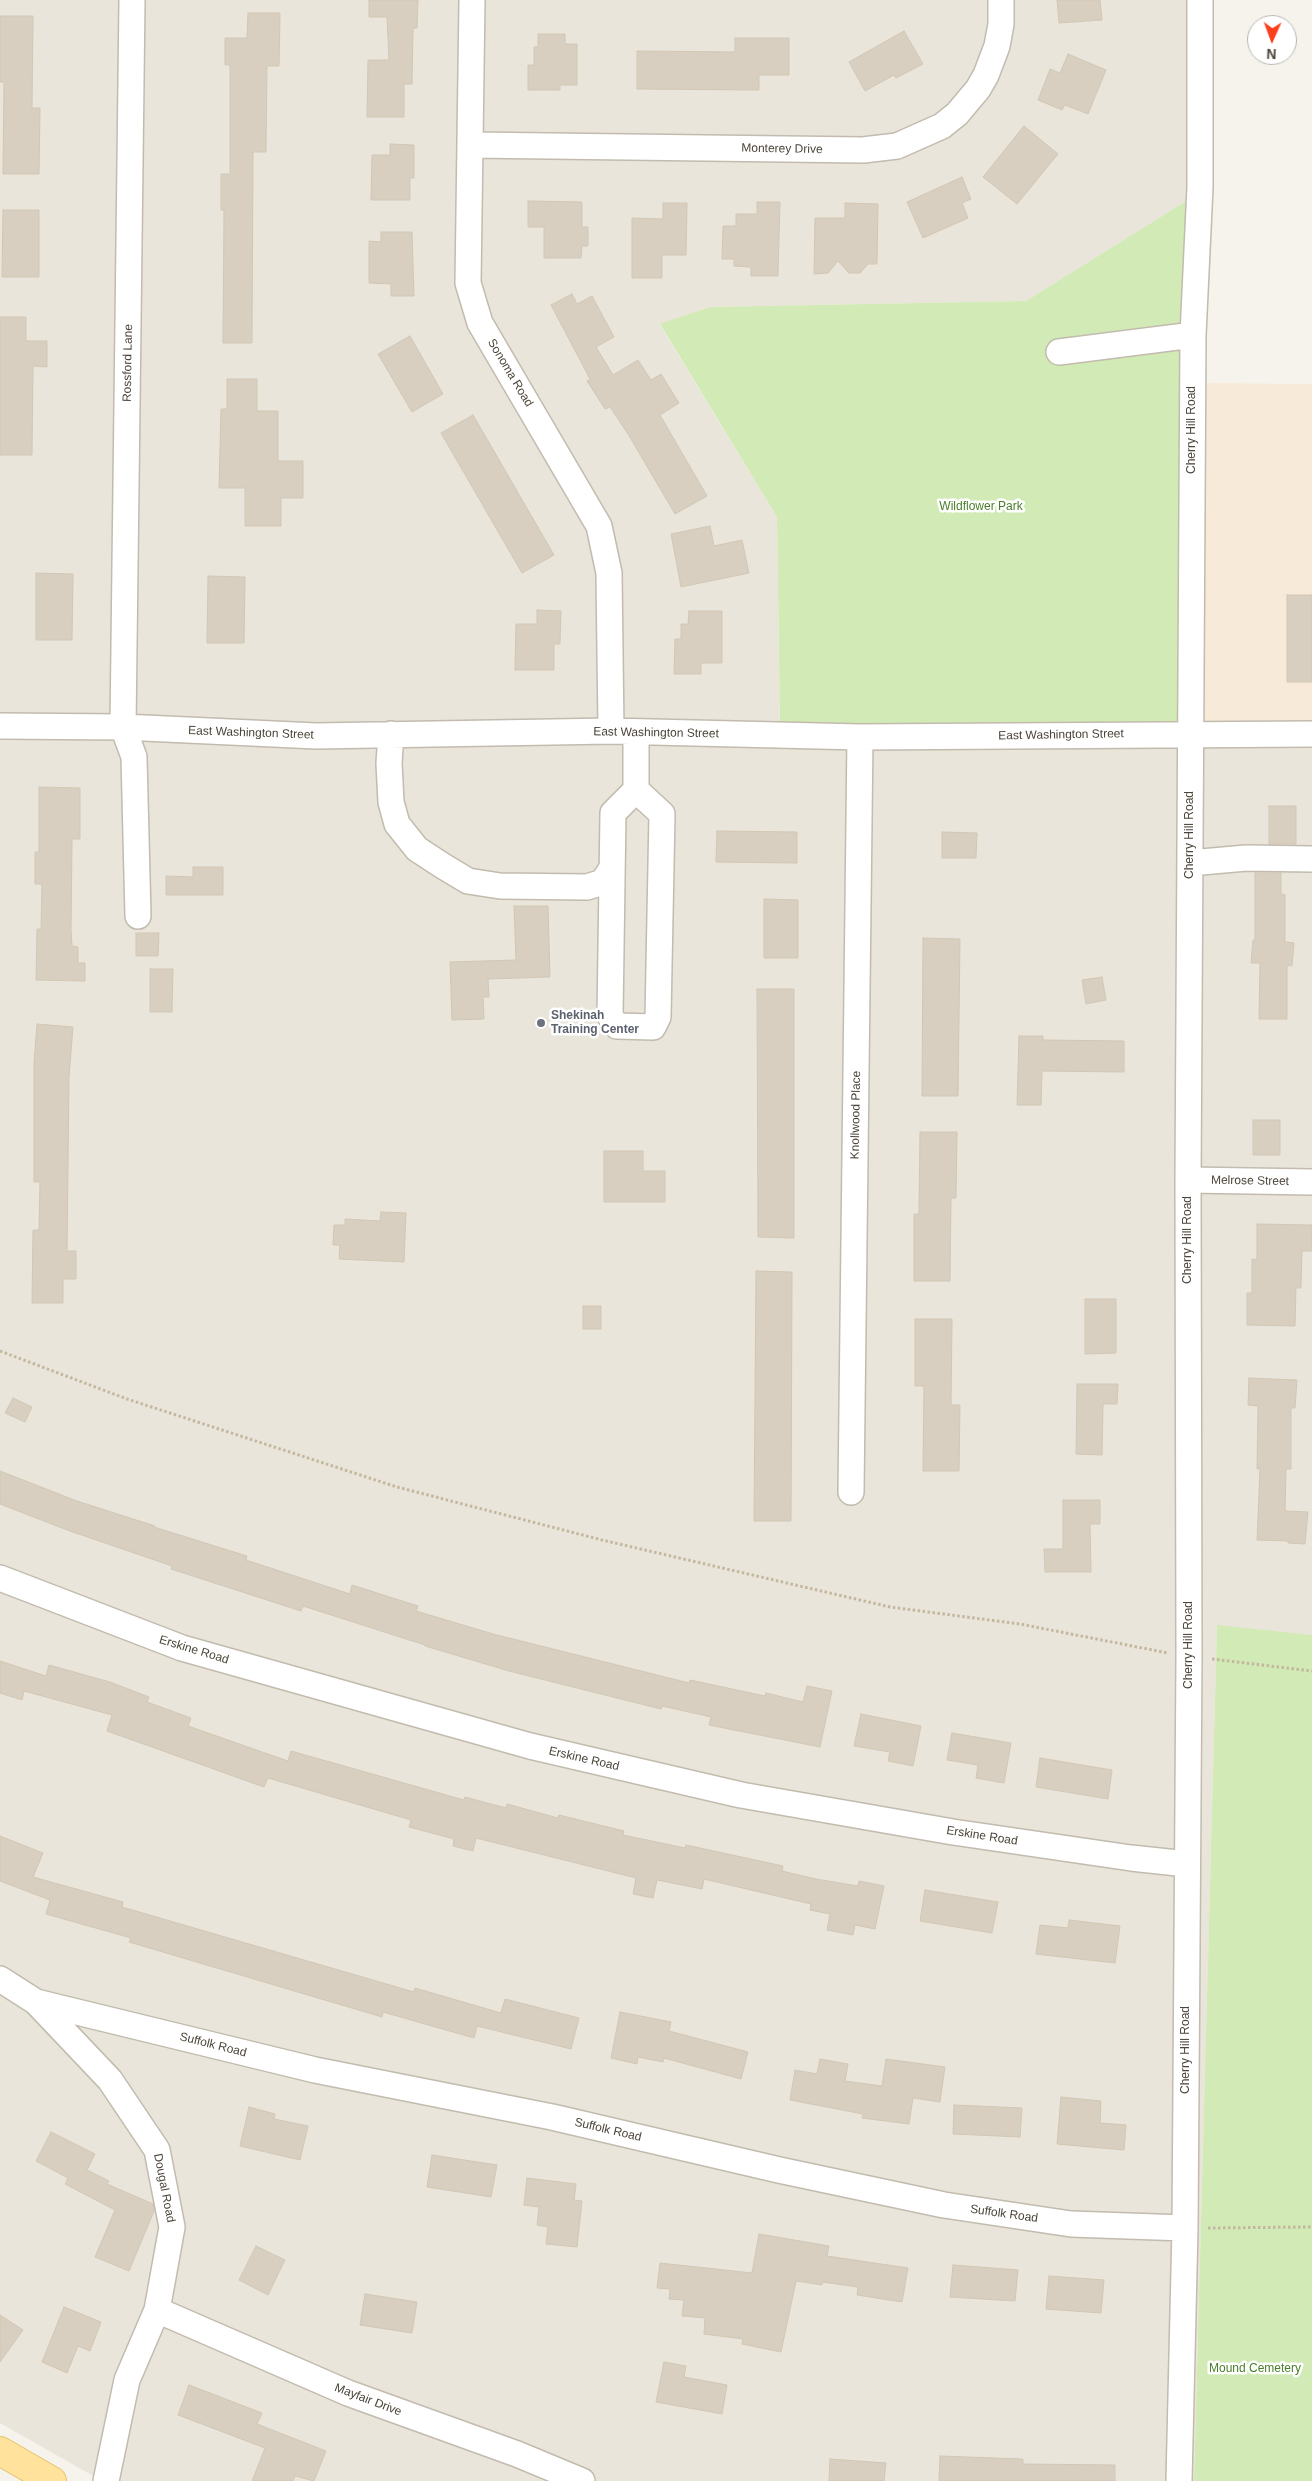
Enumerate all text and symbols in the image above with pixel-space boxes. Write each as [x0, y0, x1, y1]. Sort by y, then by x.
north arrow [1247, 15, 1297, 65]
text: N [1266, 46, 1277, 62]
street label: Monterey Drive [741, 141, 823, 157]
street label: Rossford Lane [120, 324, 136, 402]
street label: Sonoma Road [484, 336, 536, 410]
street label: Cherry Hill Road [1185, 386, 1199, 474]
park label: Wildflower Park [939, 500, 1023, 514]
street label: East Washington Street [188, 724, 314, 742]
street label: East Washington Street [593, 725, 719, 741]
street label: East Washington Street [998, 727, 1124, 743]
street label: Cherry Hill Road [1183, 791, 1197, 879]
place label: Shekinah Training Center [551, 1009, 639, 1037]
marker: Shekinah Training Center [535, 1017, 547, 1029]
street label: Knollwood Place [848, 1071, 864, 1159]
street label: Melrose Street [1211, 1173, 1289, 1189]
street label: Cherry Hill Road [1181, 1196, 1195, 1284]
street label: Cherry Hill Road [1182, 1601, 1196, 1689]
street label: Erskine Road [157, 1633, 231, 1667]
street label: Erskine Road [547, 1744, 621, 1774]
street label: Erskine Road [945, 1823, 1019, 1849]
street label: Cherry Hill Road [1179, 2006, 1193, 2094]
street label: Suffolk Road [178, 2030, 248, 2060]
street label: Suffolk Road [573, 2115, 643, 2145]
street label: Dougal Road [150, 2152, 178, 2224]
street label: Suffolk Road [969, 2202, 1039, 2226]
park label: Mound Cemetery [1209, 2362, 1301, 2376]
street label: Mayfair Drive [332, 2381, 404, 2419]

